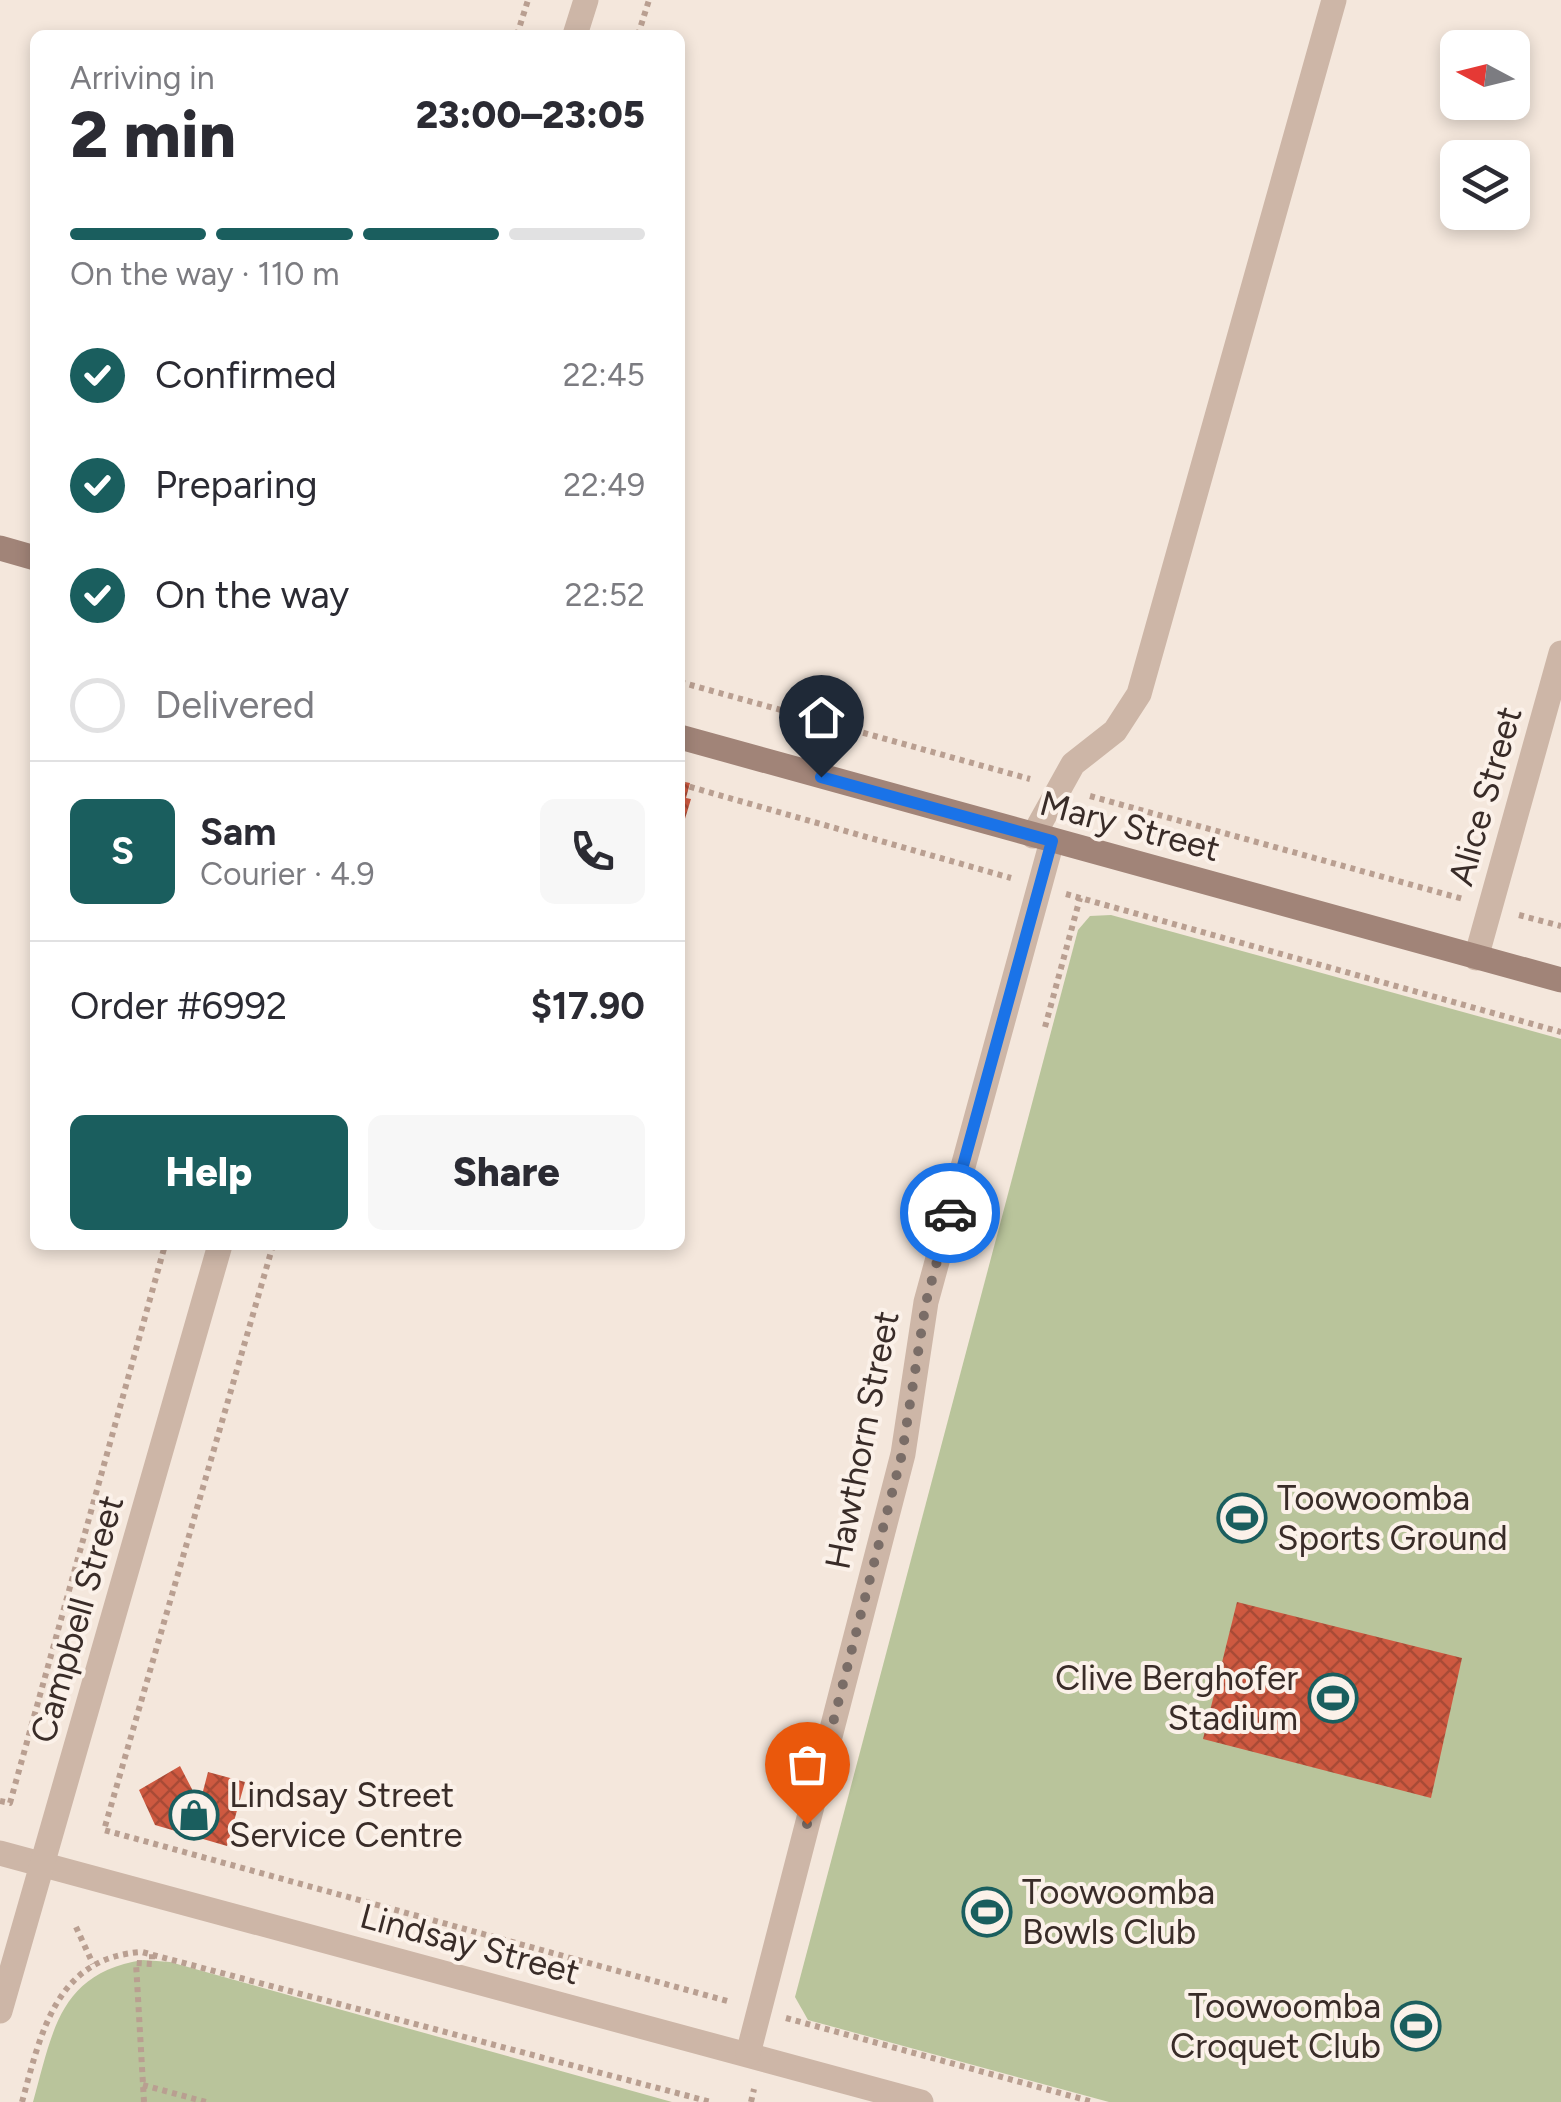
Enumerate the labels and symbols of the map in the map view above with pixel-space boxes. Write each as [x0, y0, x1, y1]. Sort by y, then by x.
north arrow [1440, 30, 1530, 120]
pin [779, 675, 864, 778]
street label: Alice Street [1439, 702, 1531, 890]
street label: Mary Street [1036, 782, 1224, 870]
courier [900, 1163, 1000, 1263]
street label: Hawthorn Street [816, 1307, 908, 1573]
place label: Toowoomba Sports Ground [1277, 1477, 1508, 1559]
street label: Campbell Street [22, 1491, 132, 1747]
sports icon: Toowoomba Sports Ground [1216, 1492, 1268, 1544]
place label: Clive Berghofer Stadium [1055, 1657, 1298, 1739]
sports icon: Clive Berghofer Stadium [1307, 1672, 1359, 1724]
pin [765, 1722, 850, 1825]
place label: Lindsay Street Service Centre [229, 1774, 463, 1856]
shop icon: Lindsay Street Service Centre [168, 1789, 220, 1841]
place label: Toowoomba Bowls Club [1022, 1871, 1215, 1953]
sports icon: Toowoomba Bowls Club [961, 1886, 1013, 1938]
street label: Lindsay Street [356, 1895, 584, 1993]
place label: Toowoomba Croquet Club [1170, 1985, 1381, 2067]
sports icon: Toowoomba Croquet Club [1390, 2000, 1442, 2052]

